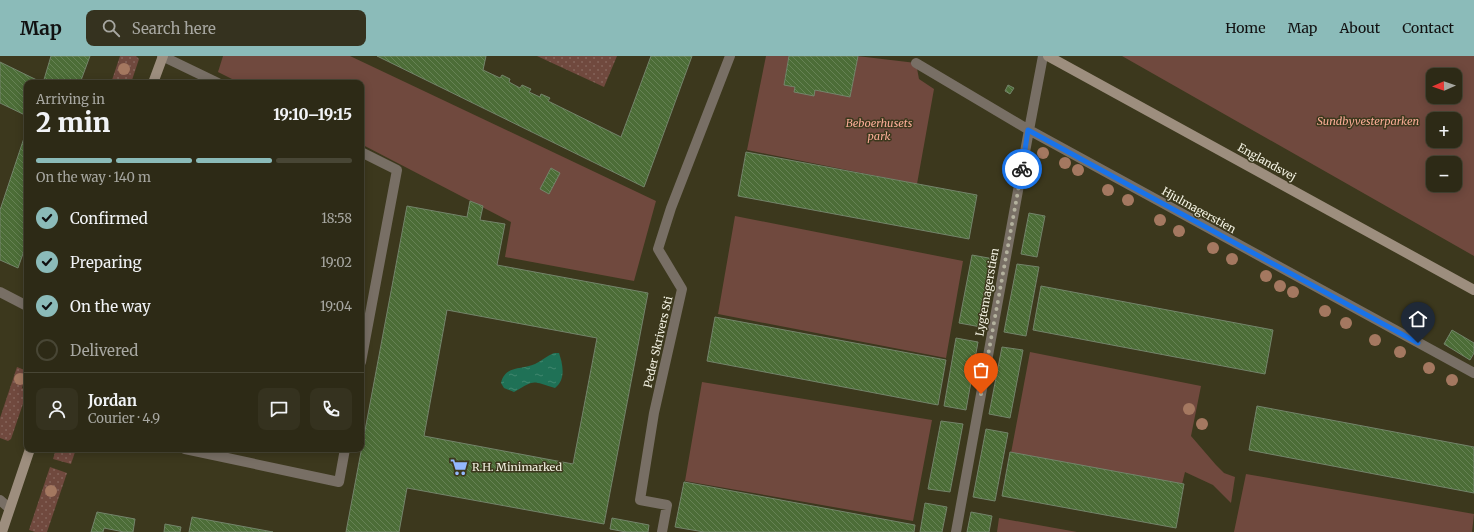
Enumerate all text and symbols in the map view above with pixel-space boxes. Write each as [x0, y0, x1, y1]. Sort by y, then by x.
search box [86, 10, 366, 46]
text: Map [20, 16, 62, 40]
icon: search [100, 17, 122, 39]
text: Search here [132, 19, 216, 38]
text: Home [1225, 19, 1266, 37]
text: Map [1288, 19, 1317, 37]
text: About [1339, 19, 1380, 37]
text: Contact [1402, 19, 1454, 37]
north arrow [1426, 68, 1462, 104]
map controls [1426, 68, 1462, 192]
text: Arriving in [36, 91, 105, 108]
text: 19:10–19:15 [273, 105, 352, 124]
text: 2 min [36, 106, 110, 139]
button: + [1426, 112, 1462, 148]
park label: Sundbyvesterparken [1317, 114, 1419, 128]
park label: Beboerhusets park [846, 116, 913, 143]
street label: Englandsvej [1235, 140, 1299, 184]
courier [1002, 149, 1042, 189]
button: − [1426, 156, 1462, 192]
icon: bike [1011, 158, 1033, 180]
text: On the way · 140 m [36, 169, 151, 186]
street label: Hjulmagerstien [1160, 184, 1239, 236]
icon: check [36, 207, 58, 229]
text: Confirmed [70, 209, 148, 228]
text: 18:58 [321, 210, 352, 227]
street label: Lygtemagerstien [972, 246, 1002, 337]
icon: check [36, 251, 58, 273]
text: Preparing [70, 253, 142, 272]
text: 19:02 [320, 254, 352, 271]
street label: Peder Skrivers Sti [641, 294, 675, 389]
icon: check [36, 295, 58, 317]
text: On the way [70, 297, 151, 316]
text: 19:04 [320, 298, 352, 315]
pin [1401, 302, 1435, 343]
icon: home [1407, 308, 1429, 330]
text: Delivered [70, 341, 138, 360]
pin [964, 353, 998, 394]
icon: bag [970, 359, 992, 381]
button: person [36, 388, 78, 430]
button: chat [258, 388, 300, 430]
button: phone [310, 388, 352, 430]
text: Jordan [88, 391, 137, 410]
text: Courier · 4.9 [88, 410, 160, 427]
supermarket icon: R.H. Minimarked [449, 457, 469, 477]
place label: R.H. Minimarked [472, 460, 563, 474]

